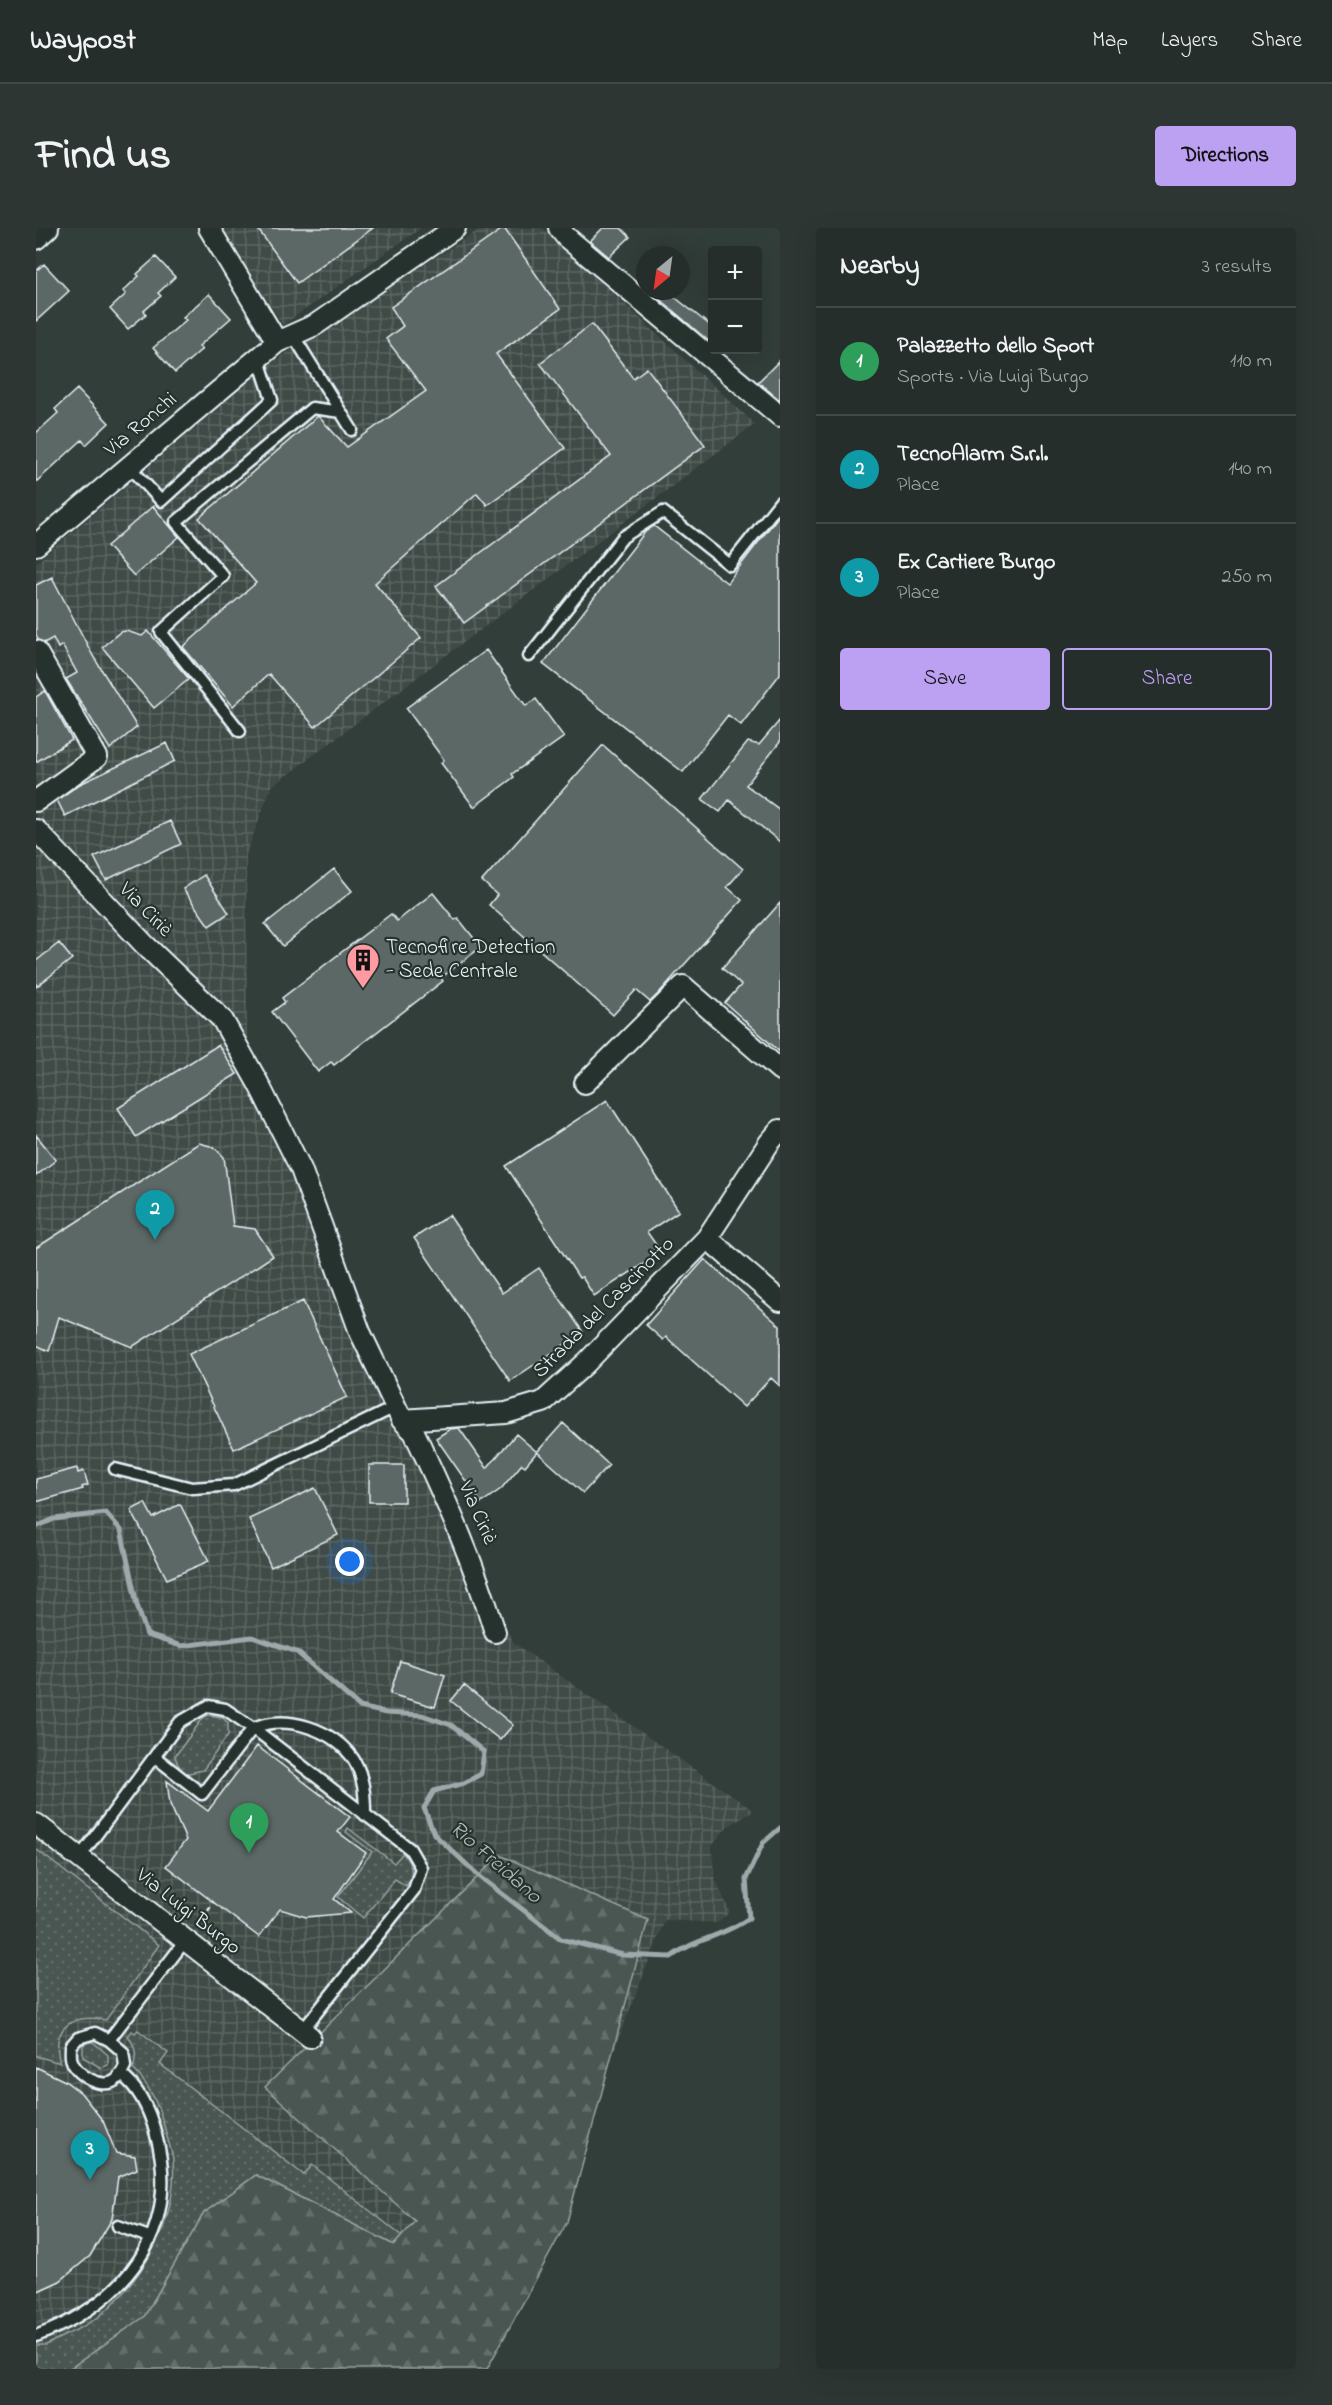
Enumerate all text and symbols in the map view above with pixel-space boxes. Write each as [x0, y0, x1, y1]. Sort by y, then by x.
text: Waypost [30, 21, 136, 62]
text: Map [1092, 26, 1128, 56]
text: Layers [1161, 26, 1218, 56]
text: Share [1251, 26, 1302, 56]
text: Find us [36, 126, 171, 187]
button: Directions [1155, 126, 1296, 186]
north arrow [636, 246, 690, 300]
map controls [708, 246, 762, 354]
button: + [708, 246, 762, 300]
text: Nearby [840, 248, 919, 286]
text: 3 results [1202, 253, 1272, 282]
button: − [708, 300, 762, 354]
text: Palazzetto dello Sport [897, 331, 1094, 363]
text: 1 [856, 347, 863, 376]
text: 110 m [1230, 347, 1272, 376]
text: Sports · Via Luigi Burgo [897, 363, 1089, 392]
street label: Via Ronchi [97, 385, 184, 465]
text: TecnoAlarm S.r.l. [897, 439, 1048, 471]
text: 2 [855, 455, 864, 484]
text: 140 m [1228, 455, 1272, 484]
text: Place [897, 471, 939, 500]
text: Ex Cartiere Burgo [897, 547, 1055, 579]
text: 3 [855, 563, 864, 592]
text: 250 m [1221, 563, 1272, 592]
text: Place [897, 579, 939, 608]
button: Save [840, 648, 1050, 710]
button: Share [1062, 648, 1272, 710]
street label: Via Ciriè [110, 875, 179, 945]
place label: Tecnofire Detection - Sede Centrale [386, 933, 555, 987]
building icon: Tecnofire Detection - Sede Centrale [345, 942, 381, 989]
pin: 2 [136, 1190, 174, 1240]
street label: Strada del Cascinotto [526, 1230, 682, 1386]
street label: Via Ciriè [449, 1476, 504, 1550]
your location [335, 1547, 364, 1576]
pin: 1 [230, 1804, 268, 1853]
water label: Rio Freidano [442, 1814, 549, 1913]
street label: Via Luigi Burgo [127, 1861, 247, 1964]
pin: 3 [70, 2130, 110, 2180]

